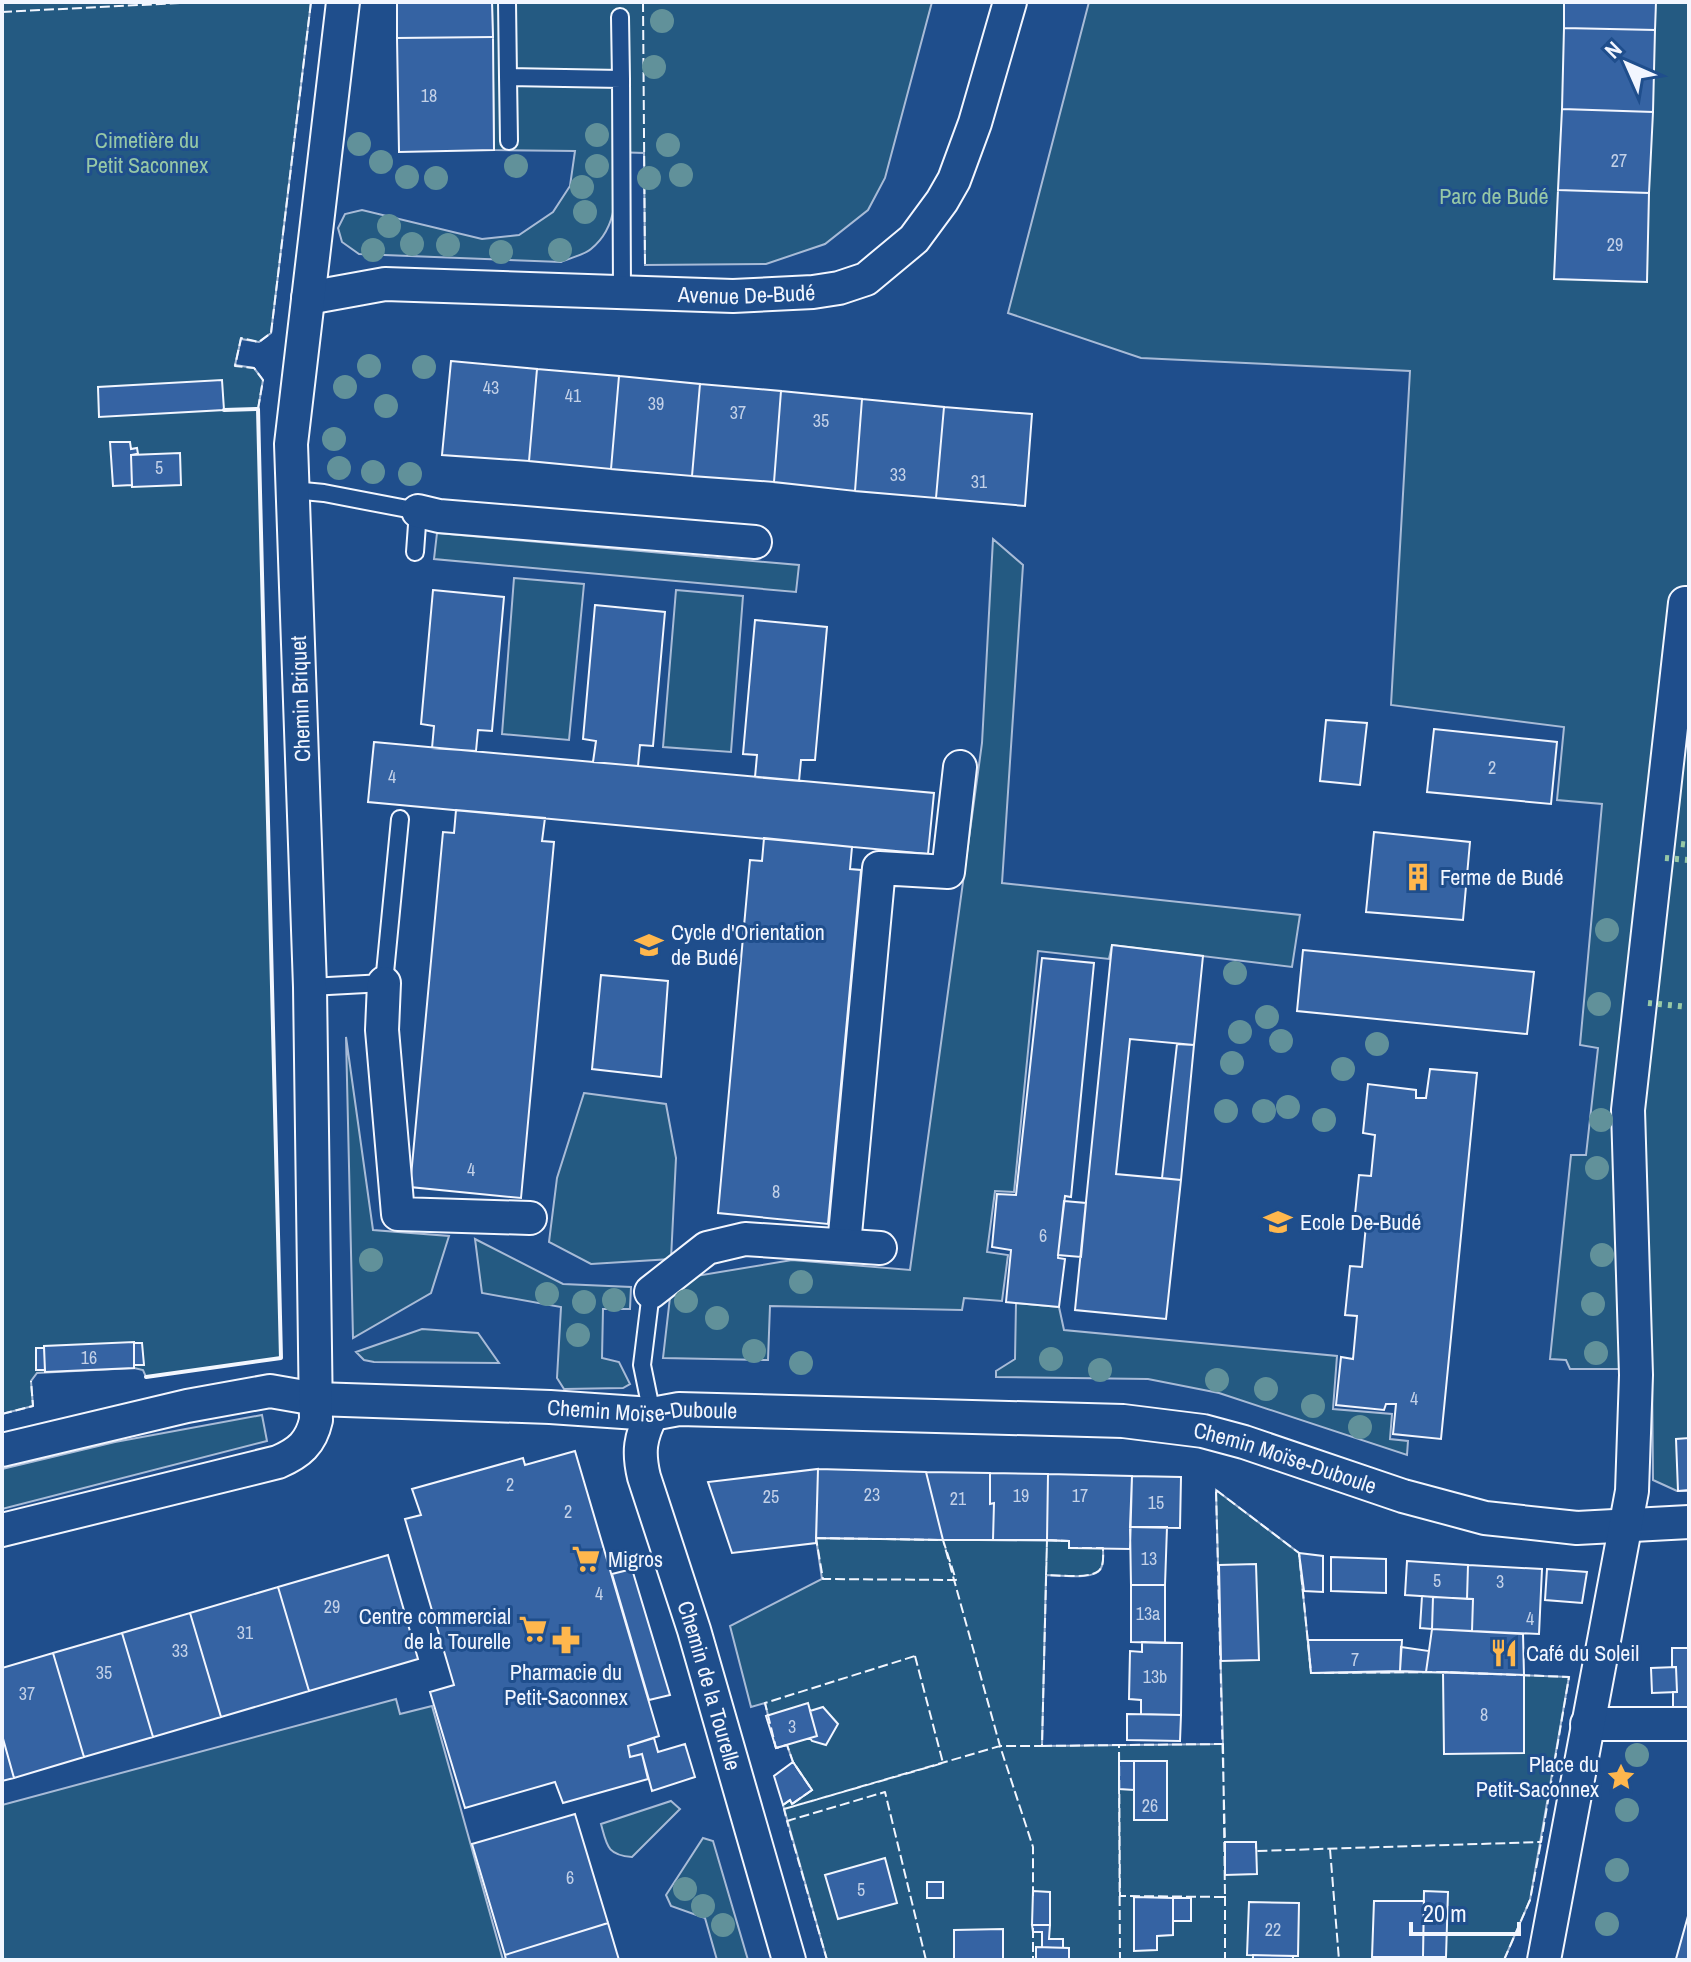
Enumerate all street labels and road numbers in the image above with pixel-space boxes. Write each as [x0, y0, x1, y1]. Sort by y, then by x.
street label: Avenue De-Budé [676, 277, 816, 311]
street label: Chemin Briquet [283, 635, 317, 763]
street label: Chemin Moïse-Duboule [546, 1392, 738, 1429]
street label: Chemin Moïse-Duboule [1192, 1415, 1381, 1501]
street label: Chemin de la Tourelle [670, 1597, 749, 1774]

